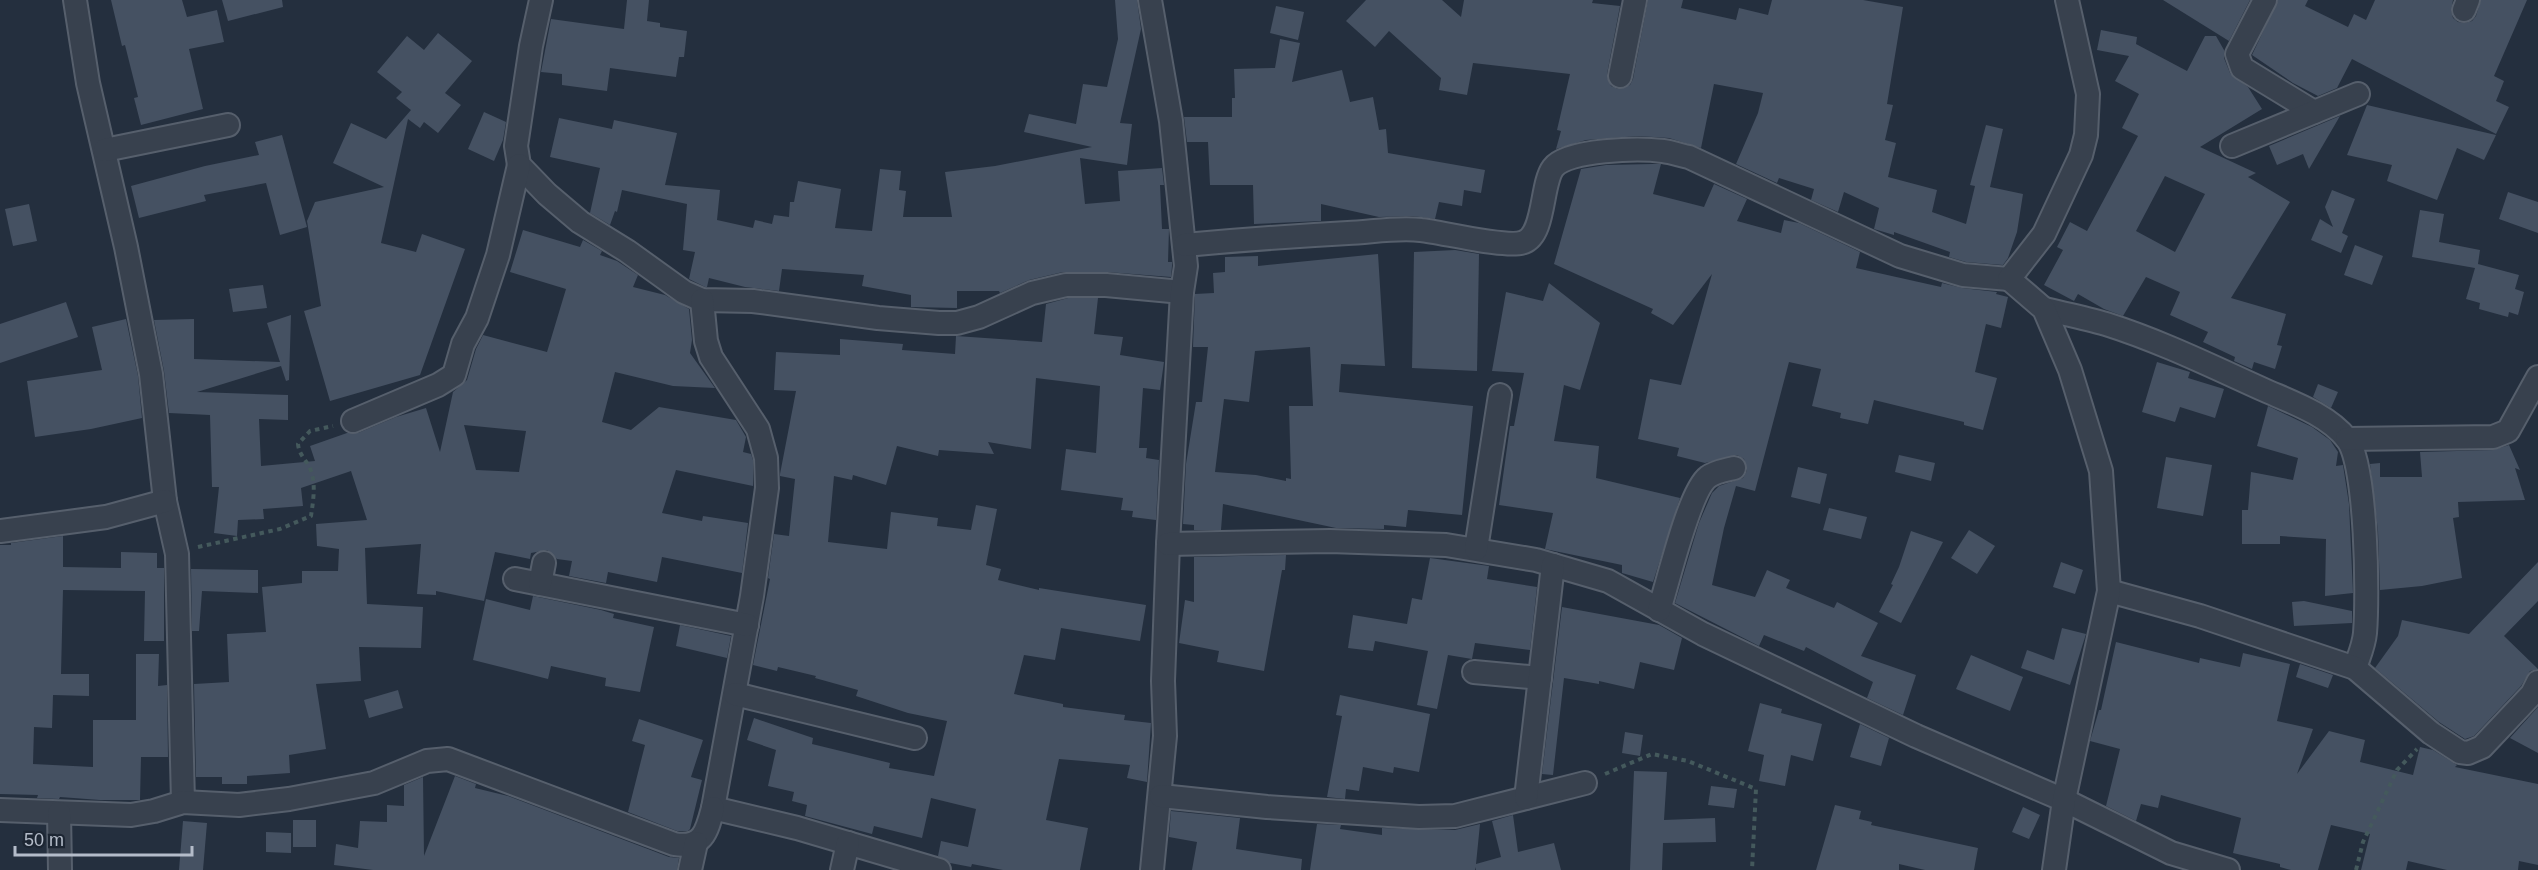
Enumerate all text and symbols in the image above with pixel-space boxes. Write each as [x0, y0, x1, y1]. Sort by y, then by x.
scale bar [15, 819, 192, 857]
text: 50 m [24, 830, 64, 850]

